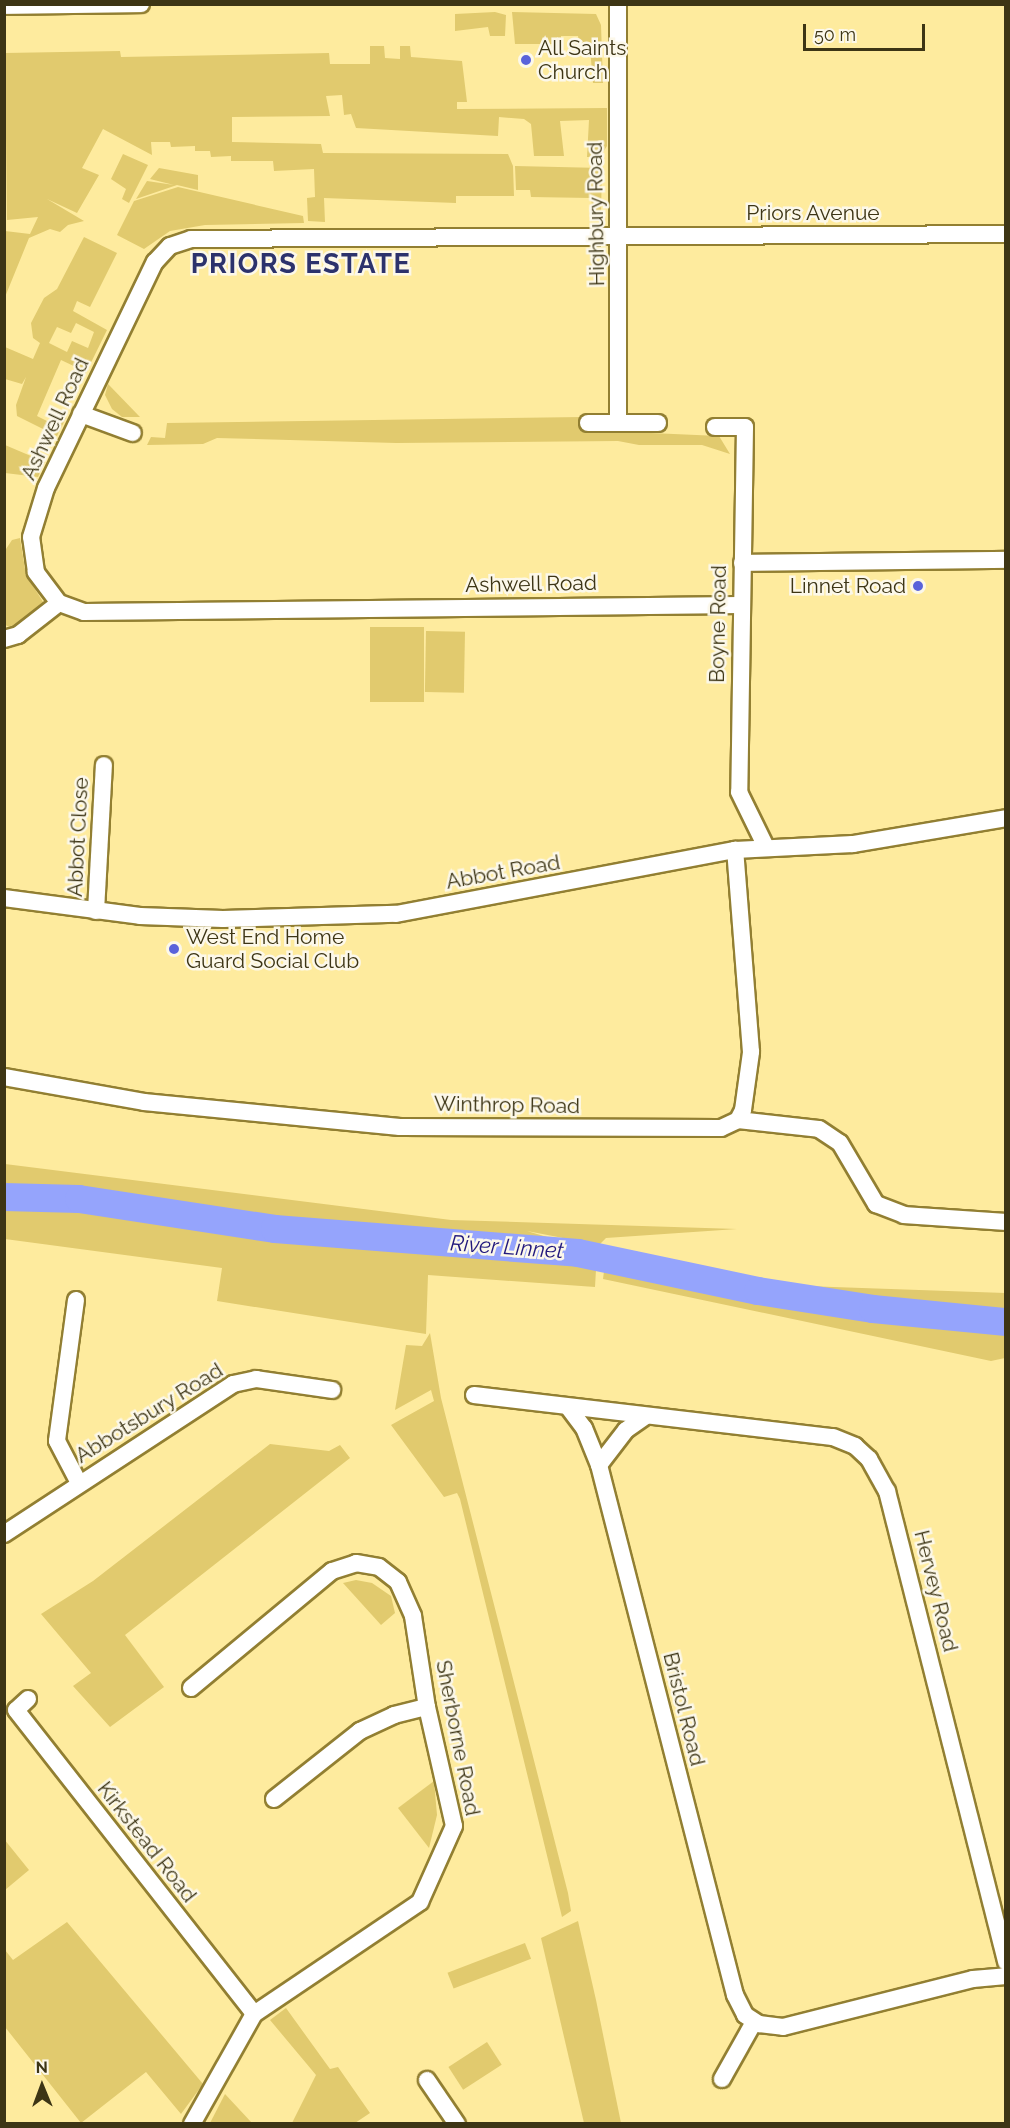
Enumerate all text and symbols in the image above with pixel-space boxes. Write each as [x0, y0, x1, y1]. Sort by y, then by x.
scale bar [806, 12, 928, 50]
text: 50 m [814, 24, 856, 45]
place label: All Saints Church [538, 35, 627, 85]
marker: All Saints Church [519, 53, 533, 67]
street label: Highbury Road [582, 141, 610, 287]
street label: Priors Avenue [746, 200, 880, 226]
district label: PRIORS ESTATE [191, 248, 411, 280]
street label: Ashwell Road [16, 354, 94, 484]
street label: Boyne Road [704, 565, 732, 683]
street label: Ashwell Road [465, 570, 597, 598]
place label: Linnet Road [790, 573, 906, 599]
marker: Linnet Road [911, 579, 925, 593]
street label: Abbot Close [62, 776, 94, 898]
street label: Abbot Road [444, 850, 562, 894]
place label: West End Home Guard Social Club [186, 924, 360, 974]
marker: West End Home Guard Social Club [167, 942, 181, 956]
street label: Winthrop Road [434, 1091, 580, 1119]
water label: River Linnet [449, 1230, 565, 1264]
street label: Abbotsbury Road [70, 1357, 228, 1469]
street label: Hervey Road [909, 1527, 963, 1655]
street label: Bristol Road [658, 1649, 710, 1769]
street label: Sherborne Road [431, 1658, 485, 1818]
street label: Kirkstead Road [92, 1777, 202, 1907]
north arrow [12, 2056, 72, 2116]
text: N [35, 2058, 48, 2077]

